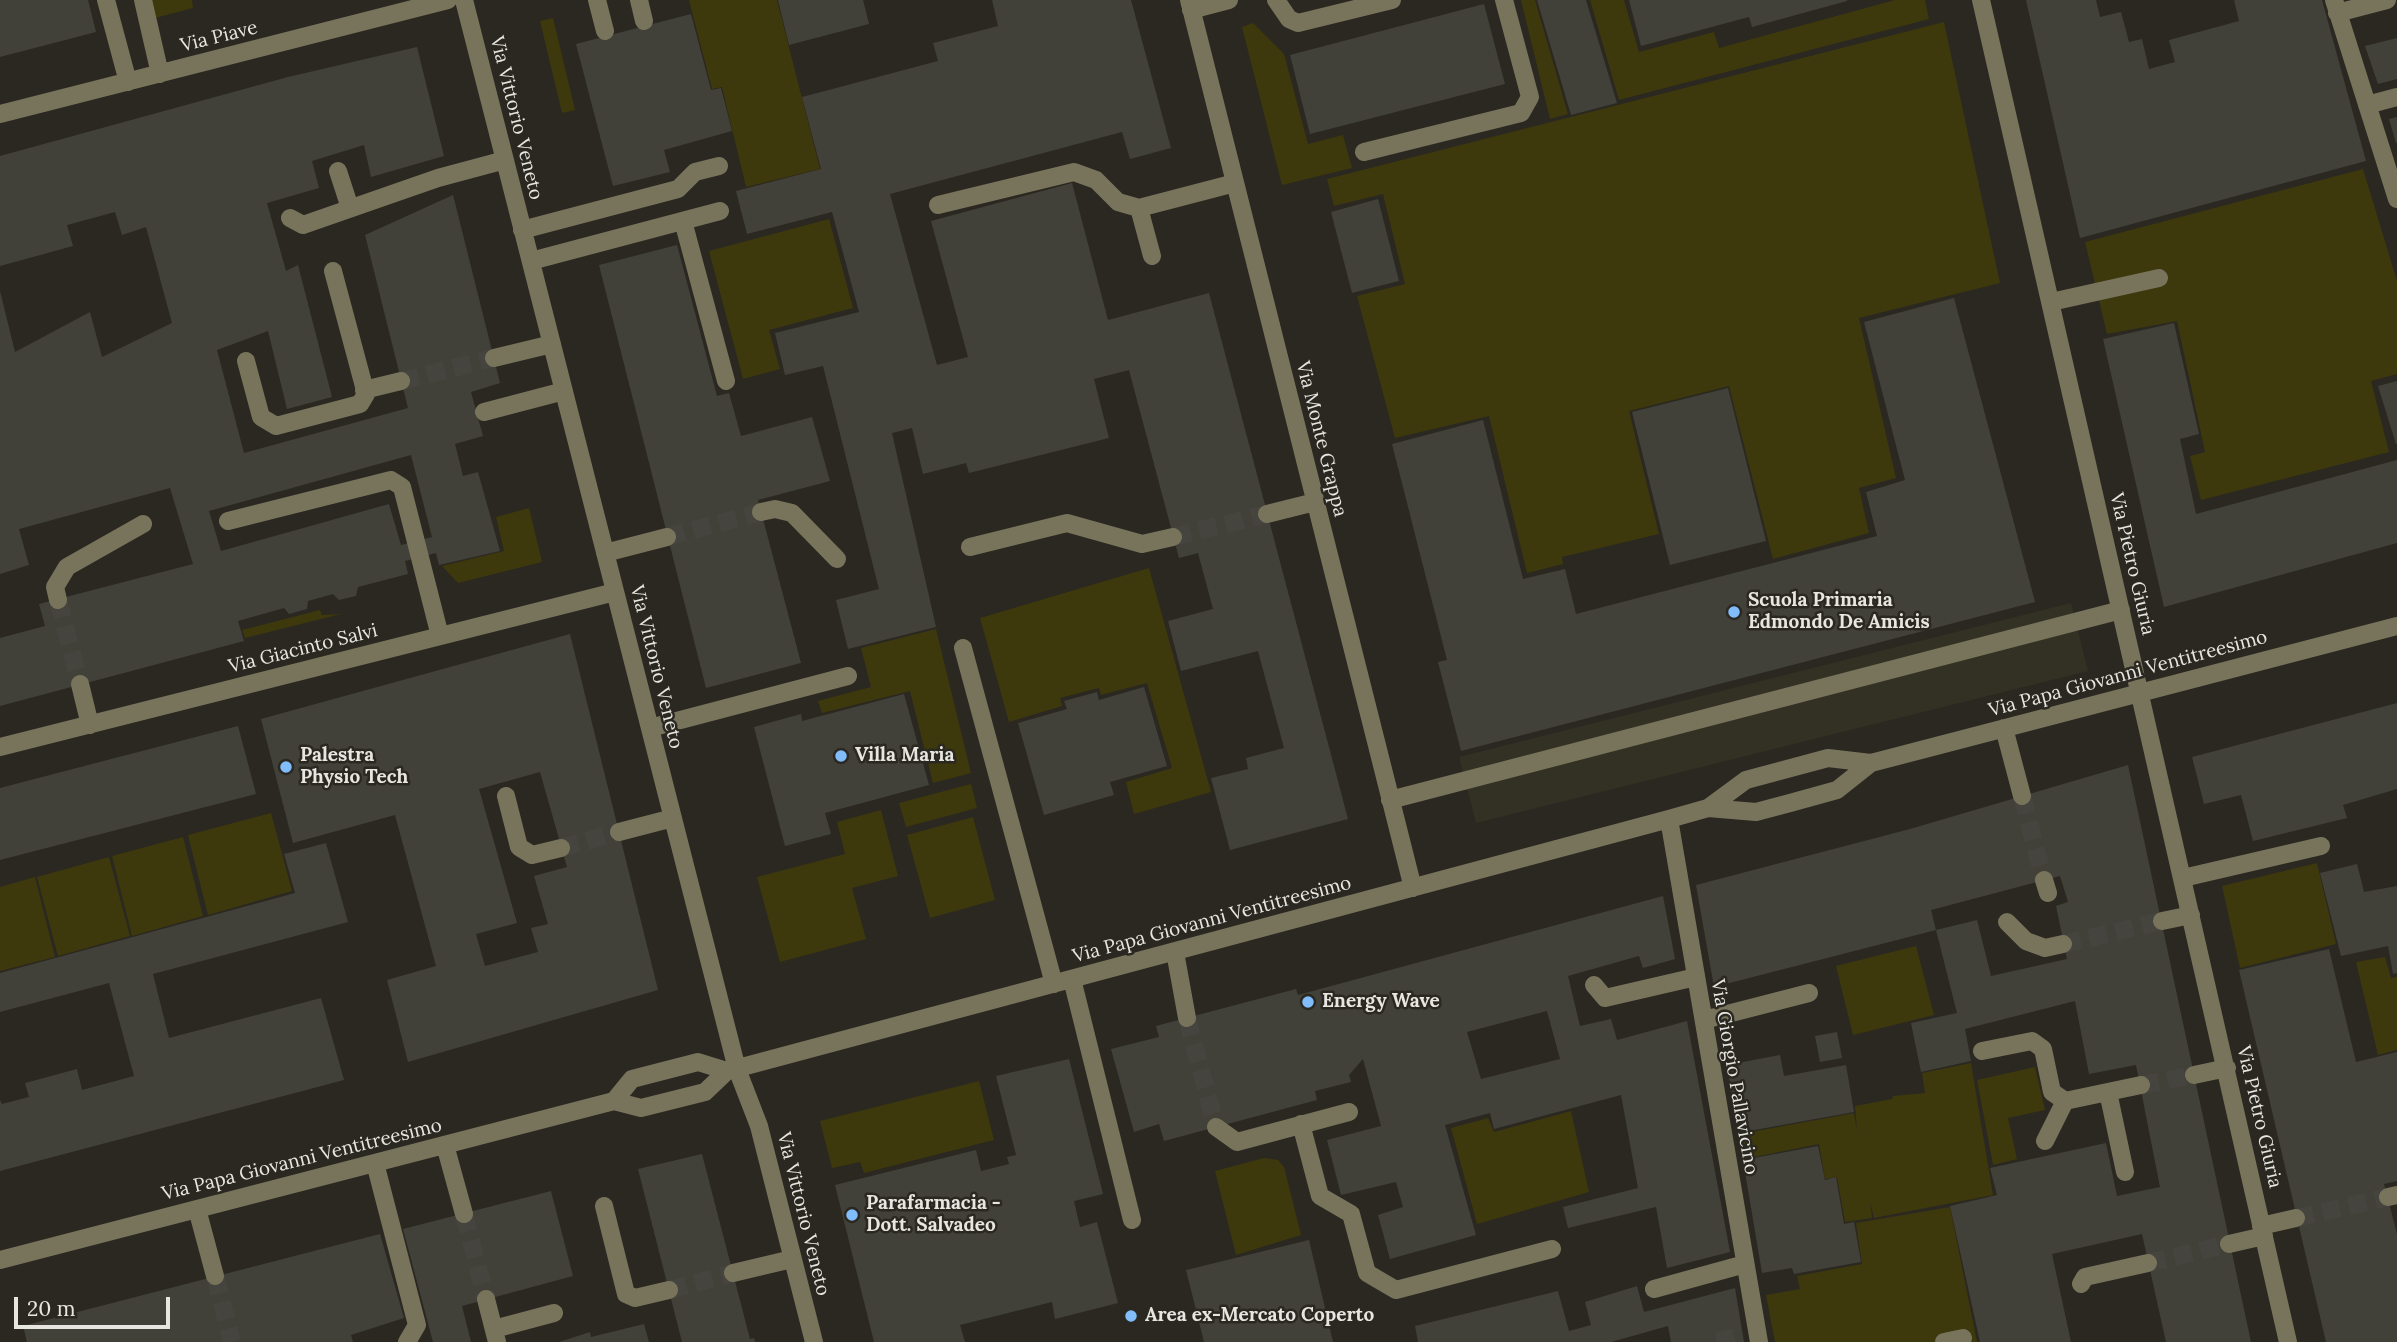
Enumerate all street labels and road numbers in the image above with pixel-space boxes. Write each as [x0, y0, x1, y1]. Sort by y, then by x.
street label: Via Piave [178, 16, 260, 58]
street label: Via Vittorio Veneto [485, 34, 547, 202]
street label: Via Monte Grappa [1291, 359, 1351, 519]
street label: Via Pietro Giuria [2105, 491, 2159, 637]
street label: Via Vittorio Veneto [625, 583, 687, 751]
street label: Via Giacinto Salvi [226, 619, 380, 679]
street label: Via Papa Giovanni Ventitreesimo [1986, 626, 2270, 722]
street label: Via Papa Giovanni Ventitreesimo [1070, 872, 1354, 968]
street label: Via Giorgio Pallavicino [1706, 978, 1762, 1176]
street label: Via Pietro Giuria [2232, 1044, 2286, 1190]
street label: Via Papa Giovanni Ventitreesimo [160, 1114, 444, 1206]
street label: Via Vittorio Veneto [772, 1130, 834, 1298]

